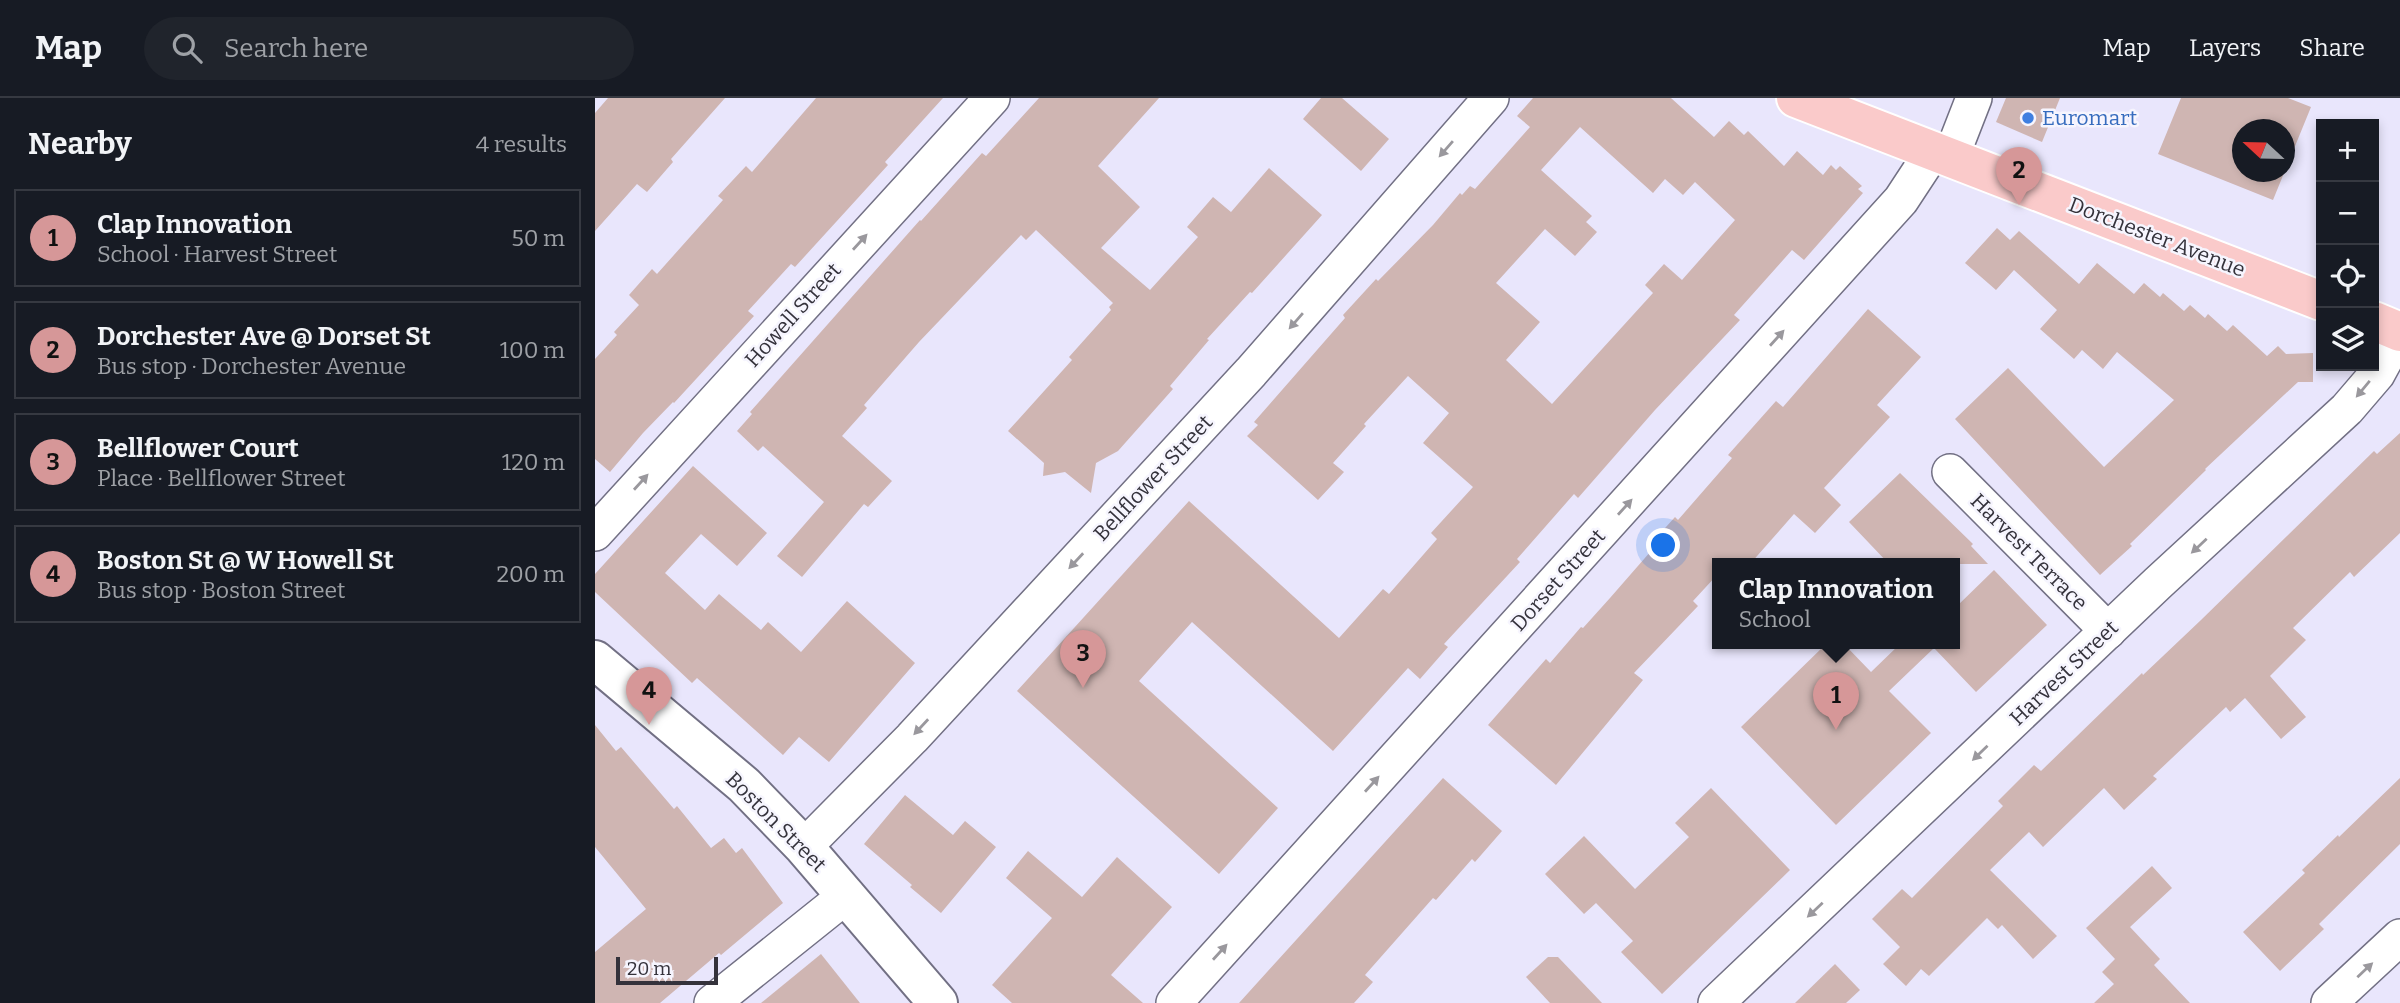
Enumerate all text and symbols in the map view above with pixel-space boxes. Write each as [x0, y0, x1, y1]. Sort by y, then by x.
search box [144, 17, 634, 80]
text: Map [35, 28, 102, 68]
icon: search [168, 29, 206, 67]
text: Search here [224, 33, 368, 64]
text: Map [2103, 34, 2151, 62]
text: Layers [2189, 34, 2261, 62]
text: Share [2299, 34, 2365, 62]
place label: Euromart [2042, 105, 2137, 131]
marker: Euromart [2020, 110, 2036, 126]
north arrow [2232, 119, 2295, 182]
map controls [2316, 119, 2379, 371]
button: + [2316, 119, 2379, 182]
text: Nearby [28, 126, 132, 162]
text: 4 results [476, 130, 567, 158]
one-way arrow [1439, 141, 1454, 158]
pin: 2 [1996, 147, 2042, 205]
button: − [2316, 182, 2379, 245]
street label: Dorchester Avenue [2065, 191, 2249, 283]
text: Clap Innovation [97, 209, 292, 240]
text: 1 [48, 224, 58, 252]
text: 50 m [511, 224, 565, 252]
one-way arrow [852, 234, 868, 251]
text: School · Harvest Street [97, 240, 337, 268]
button: locate [2316, 245, 2379, 308]
street label: Howell Street [739, 257, 847, 373]
button: layers [2316, 308, 2379, 371]
one-way arrow [1289, 312, 1304, 329]
text: Dorchester Ave @ Dorset St [97, 321, 431, 352]
one-way arrow [1769, 329, 1785, 347]
text: 2 [47, 336, 59, 364]
text: 100 m [500, 336, 565, 364]
text: Bus stop · Dorchester Avenue [97, 352, 406, 380]
one-way arrow [2356, 381, 2371, 398]
street label: Bellflower Street [1088, 409, 1218, 546]
text: Bellflower Court [97, 433, 299, 464]
text: 3 [46, 448, 60, 476]
text: 120 m [502, 448, 565, 476]
text: Place · Bellflower Street [97, 464, 346, 492]
one-way arrow [633, 474, 648, 491]
street label: Harvest Terrace [1965, 488, 2093, 616]
one-way arrow [1616, 499, 1632, 516]
street label: Dorset Street [1505, 523, 1611, 636]
your location [1646, 528, 1680, 562]
one-way arrow [2190, 538, 2207, 555]
text: Boston St @ W Howell St [97, 545, 394, 576]
one-way arrow [1069, 552, 1085, 569]
popup [1712, 558, 1960, 649]
text: 4 [46, 560, 60, 588]
text: 200 m [496, 560, 565, 588]
text: Clap Innovation [1739, 574, 1933, 605]
text: Bus stop · Boston Street [97, 576, 345, 604]
text: School [1739, 605, 1811, 633]
street label: Harvest Street [2004, 615, 2124, 731]
pin: 3 [1060, 630, 1106, 688]
pin: 4 [626, 667, 672, 725]
pin: 1 [1813, 672, 1859, 730]
one-way arrow [914, 718, 930, 735]
one-way arrow [1972, 745, 1989, 761]
street label: Boston Street [720, 766, 832, 878]
one-way arrow [1364, 776, 1380, 793]
one-way arrow [1807, 901, 1824, 917]
one-way arrow [1211, 944, 1227, 961]
scale bar [616, 954, 717, 986]
text: 20 m [627, 957, 671, 980]
one-way arrow [2356, 962, 2374, 978]

